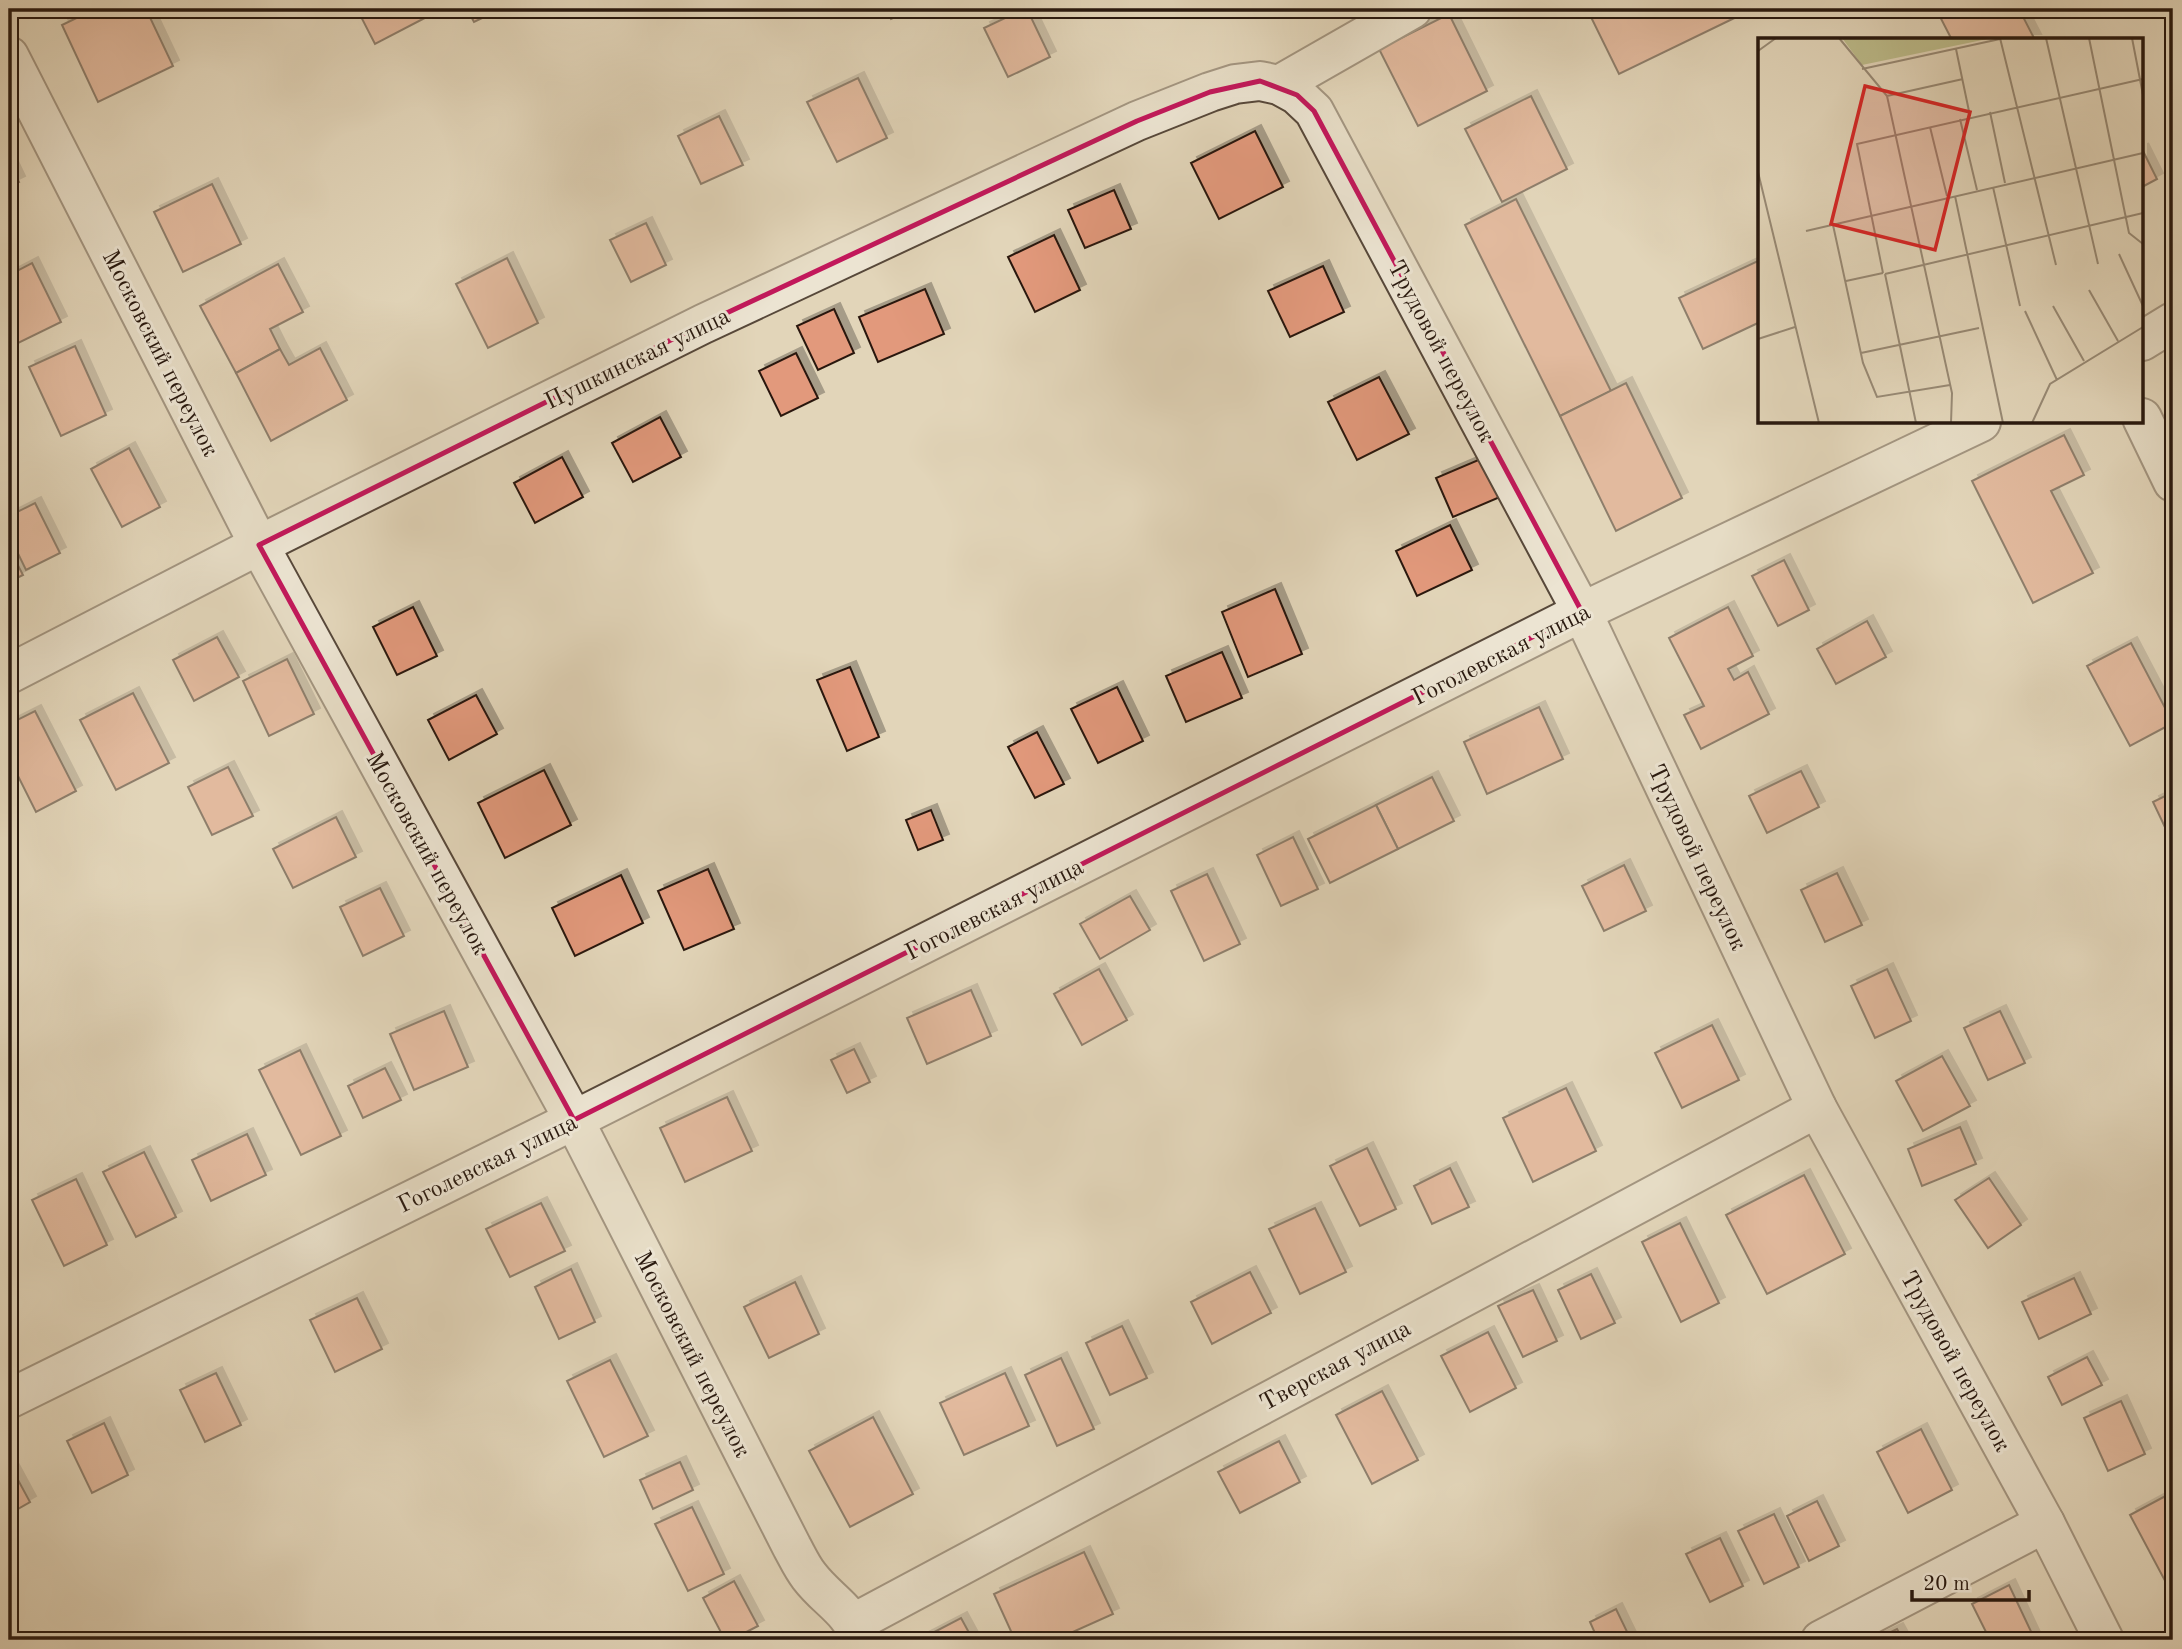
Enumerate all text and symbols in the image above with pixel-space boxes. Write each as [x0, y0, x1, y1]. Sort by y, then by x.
inset map [1758, 38, 2144, 424]
street label: Московский переулок [97, 247, 222, 461]
street label: Трудовой переулок [1382, 257, 1498, 447]
street label: Пушкинская улица [541, 304, 734, 415]
street label: Гоголевская улица [1409, 600, 1595, 711]
street label: Московский переулок [360, 748, 492, 960]
street label: Трудовой переулок [1643, 761, 1750, 955]
street label: Гоголевская улица [902, 855, 1088, 966]
street label: Гоголевская улица [394, 1111, 582, 1219]
street label: Московский переулок [629, 1248, 754, 1462]
street label: Трудовой переулок [1895, 1268, 2014, 1456]
street label: Тверская улица [1257, 1317, 1415, 1417]
scale bar [1912, 1558, 2030, 1602]
text: 20 m [1923, 1574, 1970, 1595]

